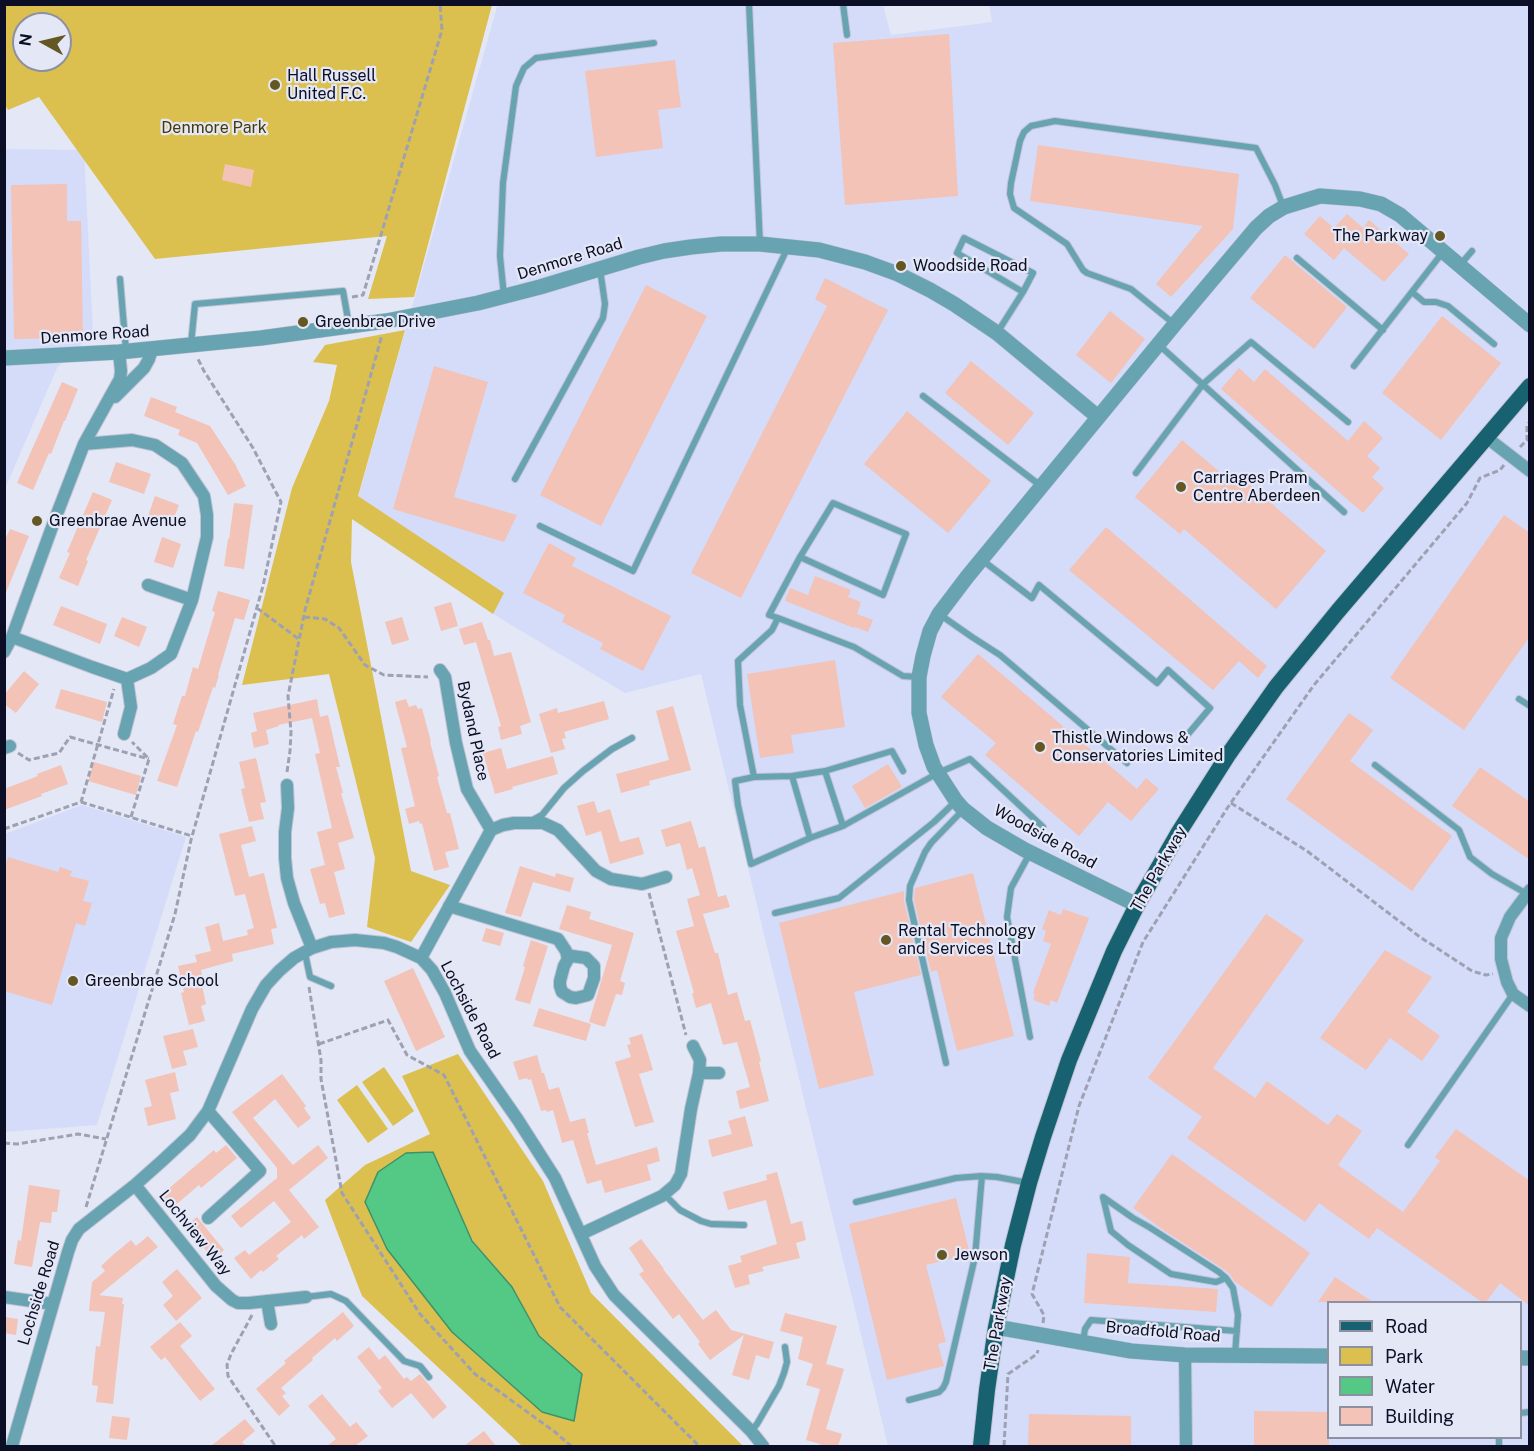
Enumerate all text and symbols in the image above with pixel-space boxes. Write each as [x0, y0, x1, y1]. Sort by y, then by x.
north arrow [12, 12, 72, 72]
text: N [15, 32, 36, 47]
place label: Hall Russell United F.C. [287, 66, 376, 104]
marker: Hall Russell United F.C. [268, 78, 282, 92]
park label: Denmore Park [161, 118, 267, 138]
place label: The Parkway [1333, 226, 1428, 246]
marker: The Parkway [1433, 229, 1447, 243]
street label: Denmore Road [515, 234, 625, 284]
place label: Woodside Road [913, 256, 1028, 276]
marker: Woodside Road [894, 259, 908, 273]
place label: Greenbrae Drive [315, 312, 436, 332]
marker: Greenbrae Drive [296, 315, 310, 329]
street label: Denmore Road [40, 322, 150, 348]
place label: Carriages Pram Centre Aberdeen [1193, 468, 1320, 506]
marker: Carriages Pram Centre Aberdeen [1174, 480, 1188, 494]
place label: Greenbrae Avenue [49, 511, 186, 531]
marker: Greenbrae Avenue [30, 514, 44, 528]
street label: Bydand Place [453, 679, 493, 783]
place label: Thistle Windows & Conservatories Limited [1052, 728, 1223, 766]
marker: Thistle Windows & Conservatories Limited [1033, 740, 1047, 754]
street label: Woodside Road [990, 801, 1100, 873]
street label: The Parkway [1127, 823, 1191, 915]
place label: Rental Technology and Services Ltd [898, 921, 1036, 959]
marker: Rental Technology and Services Ltd [879, 933, 893, 947]
street label: Lochside Road [436, 958, 504, 1062]
place label: Greenbrae School [85, 971, 219, 991]
marker: Greenbrae School [66, 974, 80, 988]
street label: Lochview Way [155, 1186, 235, 1280]
street label: Lochside Road [14, 1238, 64, 1348]
place label: Jewson [954, 1245, 1008, 1265]
marker: Jewson [935, 1248, 949, 1262]
street label: The Parkway [980, 1275, 1016, 1373]
legend [1327, 1301, 1522, 1439]
text: Road [1385, 1316, 1428, 1337]
street label: Broadfold Road [1105, 1317, 1221, 1347]
text: Park [1385, 1346, 1423, 1367]
text: Water [1385, 1376, 1435, 1397]
text: Building [1385, 1406, 1454, 1427]

